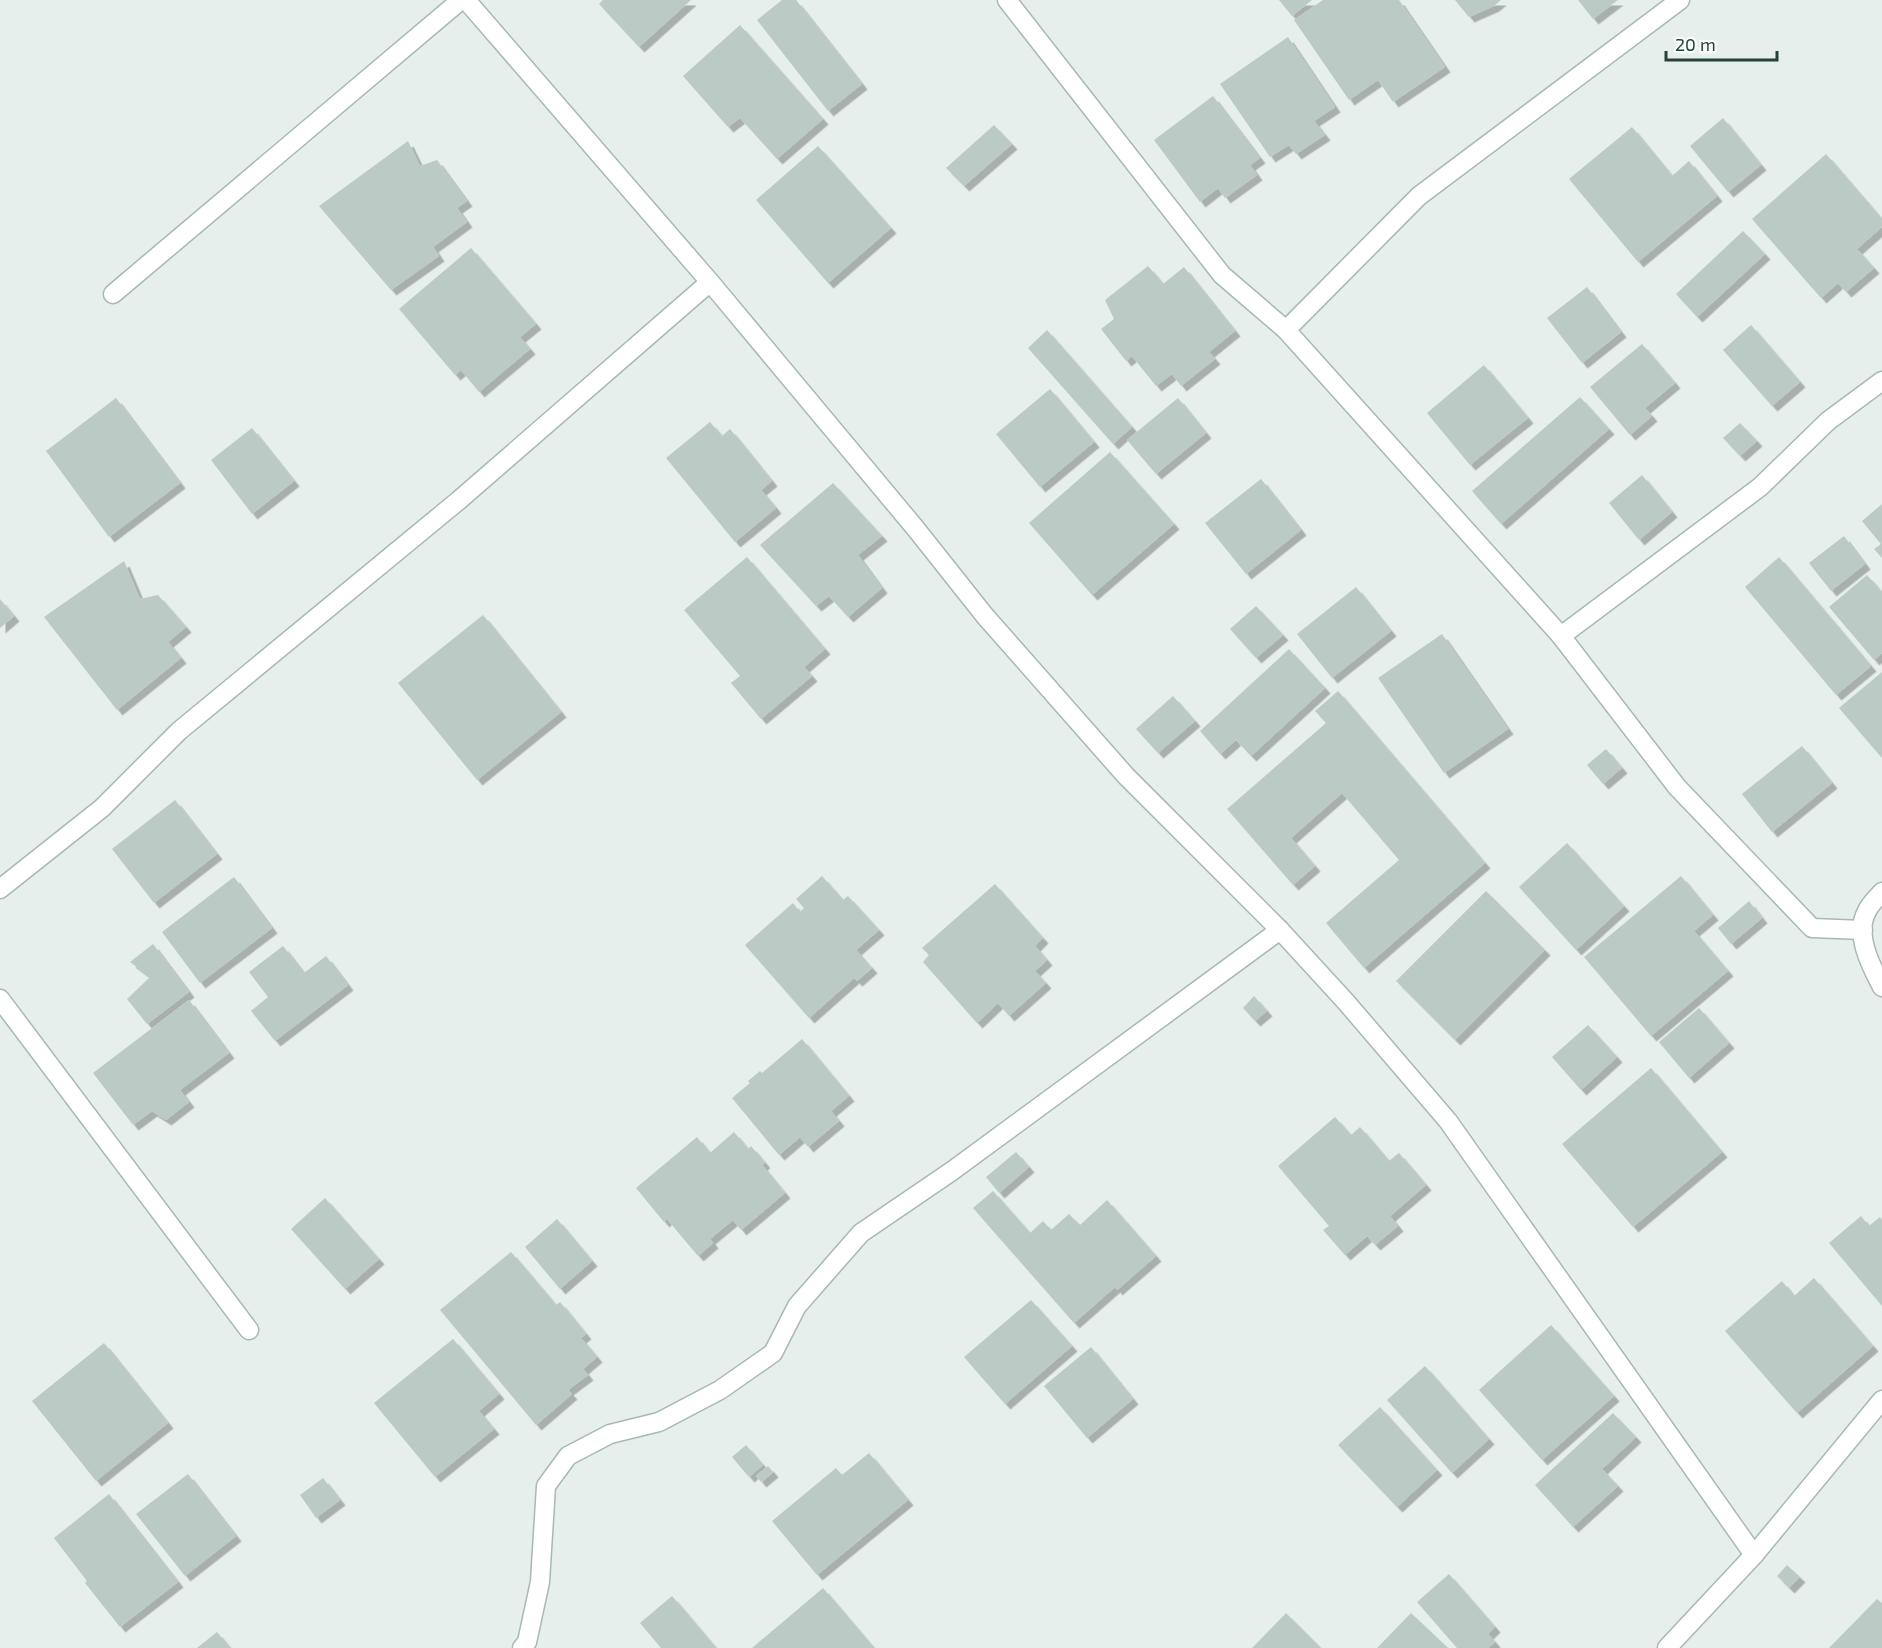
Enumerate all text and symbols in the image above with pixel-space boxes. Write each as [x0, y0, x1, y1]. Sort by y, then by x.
scale bar [1666, 24, 1777, 62]
text: 20 m [1675, 33, 1716, 55]

